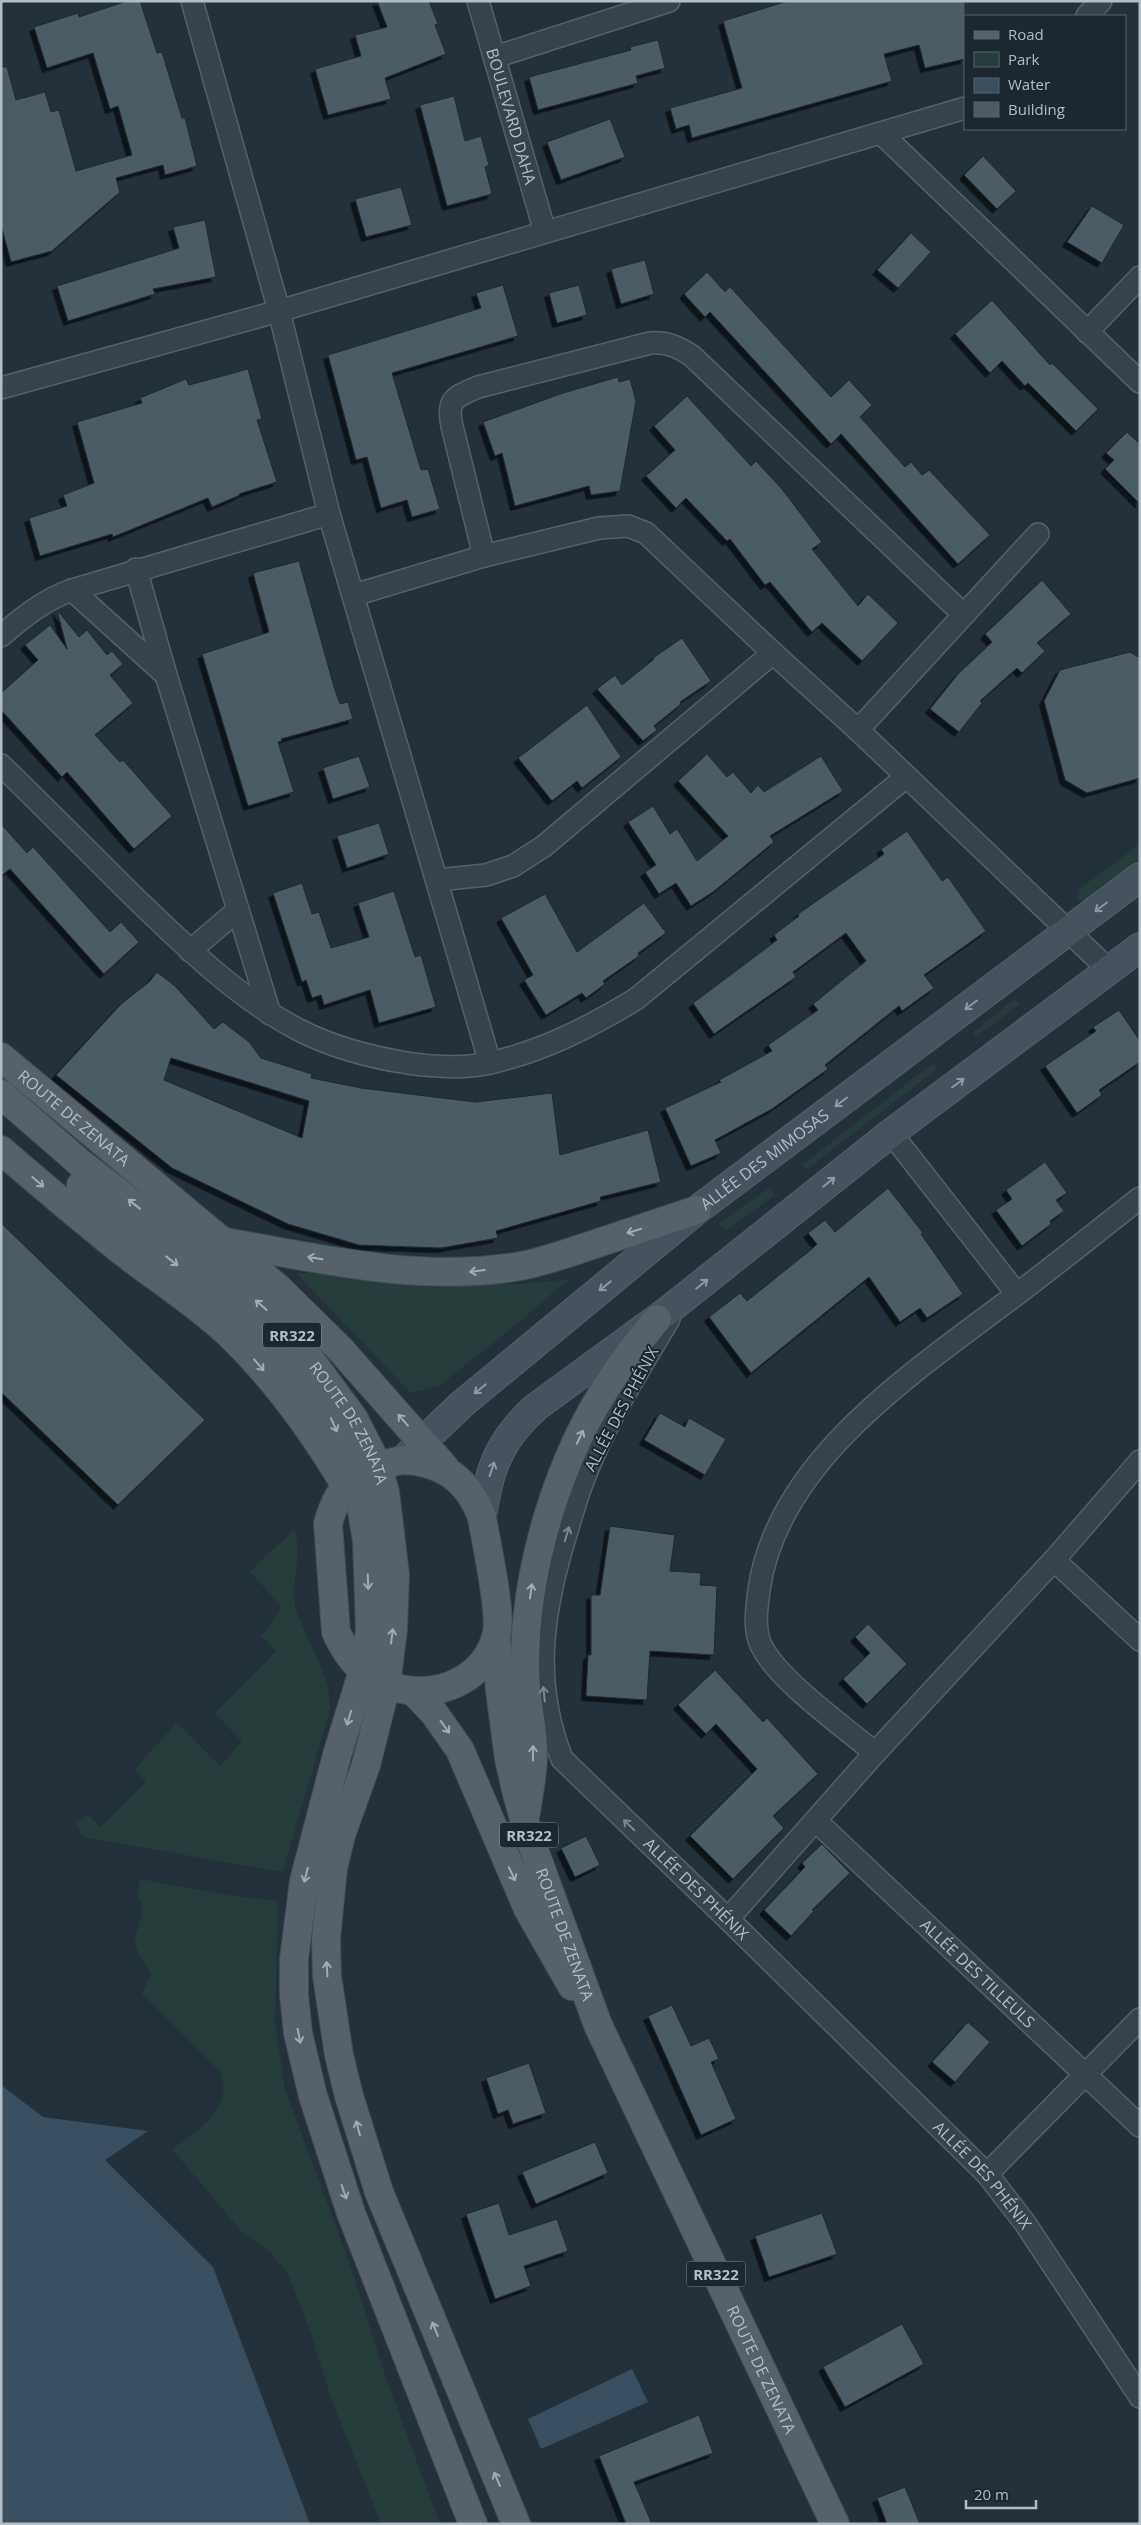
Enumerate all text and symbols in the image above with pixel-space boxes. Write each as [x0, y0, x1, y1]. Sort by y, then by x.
legend [964, 15, 1126, 130]
text: Road [1008, 24, 1044, 44]
street label: BOULEVARD DAHA [481, 46, 542, 188]
text: Park [1008, 49, 1039, 69]
text: Water [1008, 74, 1050, 94]
text: Building [1008, 99, 1065, 119]
one-way arrow [1094, 902, 1108, 912]
one-way arrow [965, 999, 978, 1010]
street label: ROUTE DE ZENATA [13, 1065, 135, 1172]
one-way arrow [951, 1078, 965, 1088]
one-way arrow [834, 1097, 848, 1107]
street label: ALLÉE DES MIMOSAS [696, 1104, 833, 1215]
one-way arrow [32, 1176, 45, 1187]
one-way arrow [822, 1177, 835, 1188]
one-way arrow [128, 1199, 141, 1210]
one-way arrow [627, 1227, 642, 1236]
one-way arrow [308, 1252, 324, 1262]
one-way arrow [165, 1256, 178, 1267]
one-way arrow [469, 1266, 485, 1276]
one-way arrow [696, 1278, 709, 1289]
one-way arrow [599, 1280, 612, 1291]
one-way arrow [254, 1299, 267, 1311]
road number: RR322 [263, 1322, 321, 1348]
street label: ALLÉE DES PHÉNIX [579, 1342, 664, 1475]
street label: ROUTE DE ZENATA [304, 1357, 393, 1488]
one-way arrow [253, 1359, 265, 1372]
one-way arrow [473, 1384, 486, 1395]
one-way arrow [398, 1414, 409, 1427]
one-way arrow [330, 1417, 340, 1432]
one-way arrow [575, 1430, 585, 1445]
one-way arrow [488, 1462, 497, 1478]
one-way arrow [562, 1526, 572, 1542]
one-way arrow [363, 1574, 373, 1590]
one-way arrow [526, 1583, 536, 1599]
one-way arrow [387, 1629, 397, 1645]
one-way arrow [540, 1686, 549, 1702]
one-way arrow [343, 1709, 353, 1725]
one-way arrow [440, 1720, 450, 1734]
one-way arrow [528, 1745, 538, 1761]
one-way arrow [623, 1819, 636, 1831]
road number: RR322 [500, 1822, 558, 1848]
street label: ALLÉE DES PHÉNIX [639, 1833, 754, 1945]
street label: ROUTE DE ZENATA [531, 1865, 599, 2005]
one-way arrow [301, 1866, 310, 1882]
one-way arrow [508, 1867, 518, 1882]
street label: ALLÉE DES TILLEULS [916, 1914, 1040, 2033]
one-way arrow [322, 1961, 331, 1977]
one-way arrow [295, 2027, 305, 2043]
street label: ALLÉE DES PHÉNIX [928, 2116, 1037, 2234]
one-way arrow [353, 2120, 362, 2136]
one-way arrow [340, 2184, 349, 2199]
road number: RR322 [687, 2262, 745, 2286]
street label: ROUTE DE ZENATA [722, 2302, 802, 2438]
one-way arrow [429, 2322, 439, 2337]
one-way arrow [491, 2472, 501, 2487]
scale bar [966, 2478, 1036, 2510]
text: 20 m [974, 2484, 1009, 2504]

